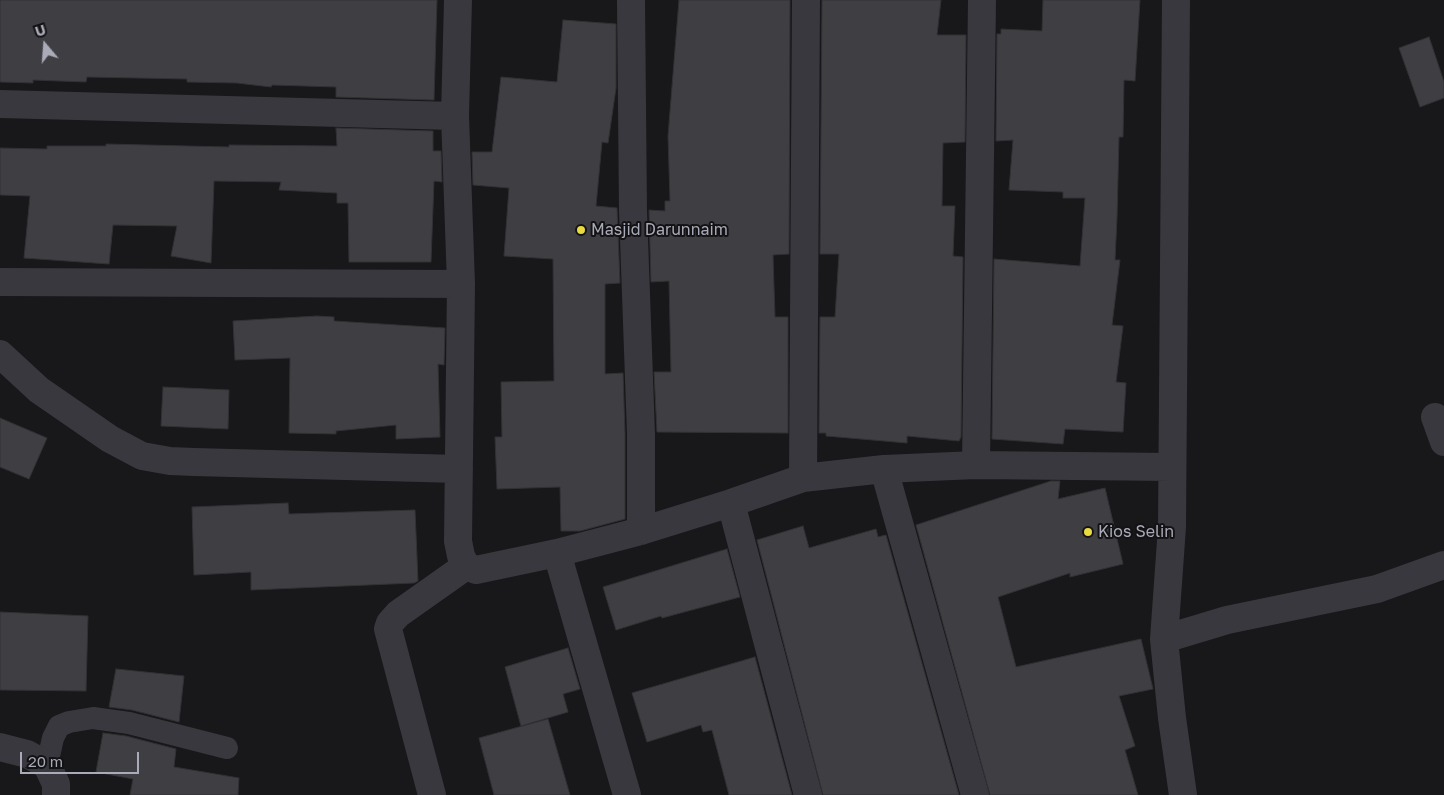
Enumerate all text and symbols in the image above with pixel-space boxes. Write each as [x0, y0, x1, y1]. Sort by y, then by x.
north arrow [20, 20, 70, 70]
text: U [33, 21, 48, 40]
place label: Masjid Darunnaim [591, 220, 728, 240]
marker: Masjid Darunnaim [575, 224, 587, 236]
place label: Kios Selin [1098, 522, 1174, 542]
marker: Kios Selin [1082, 526, 1094, 538]
scale bar [22, 742, 141, 774]
text: 20 m [28, 752, 63, 770]

